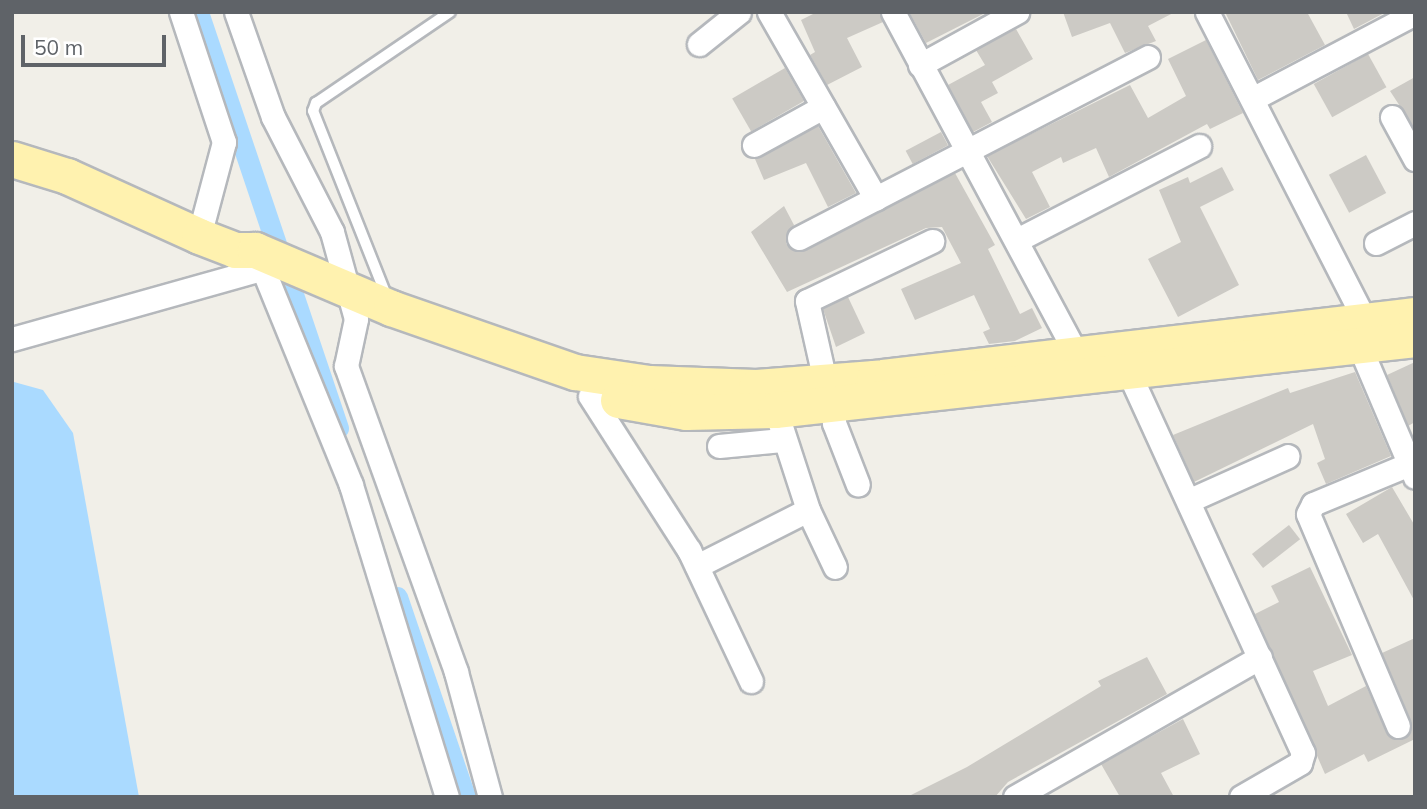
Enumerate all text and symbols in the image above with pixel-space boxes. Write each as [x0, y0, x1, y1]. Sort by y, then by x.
scale bar [24, 21, 170, 65]
text: 50 m [34, 34, 83, 60]

